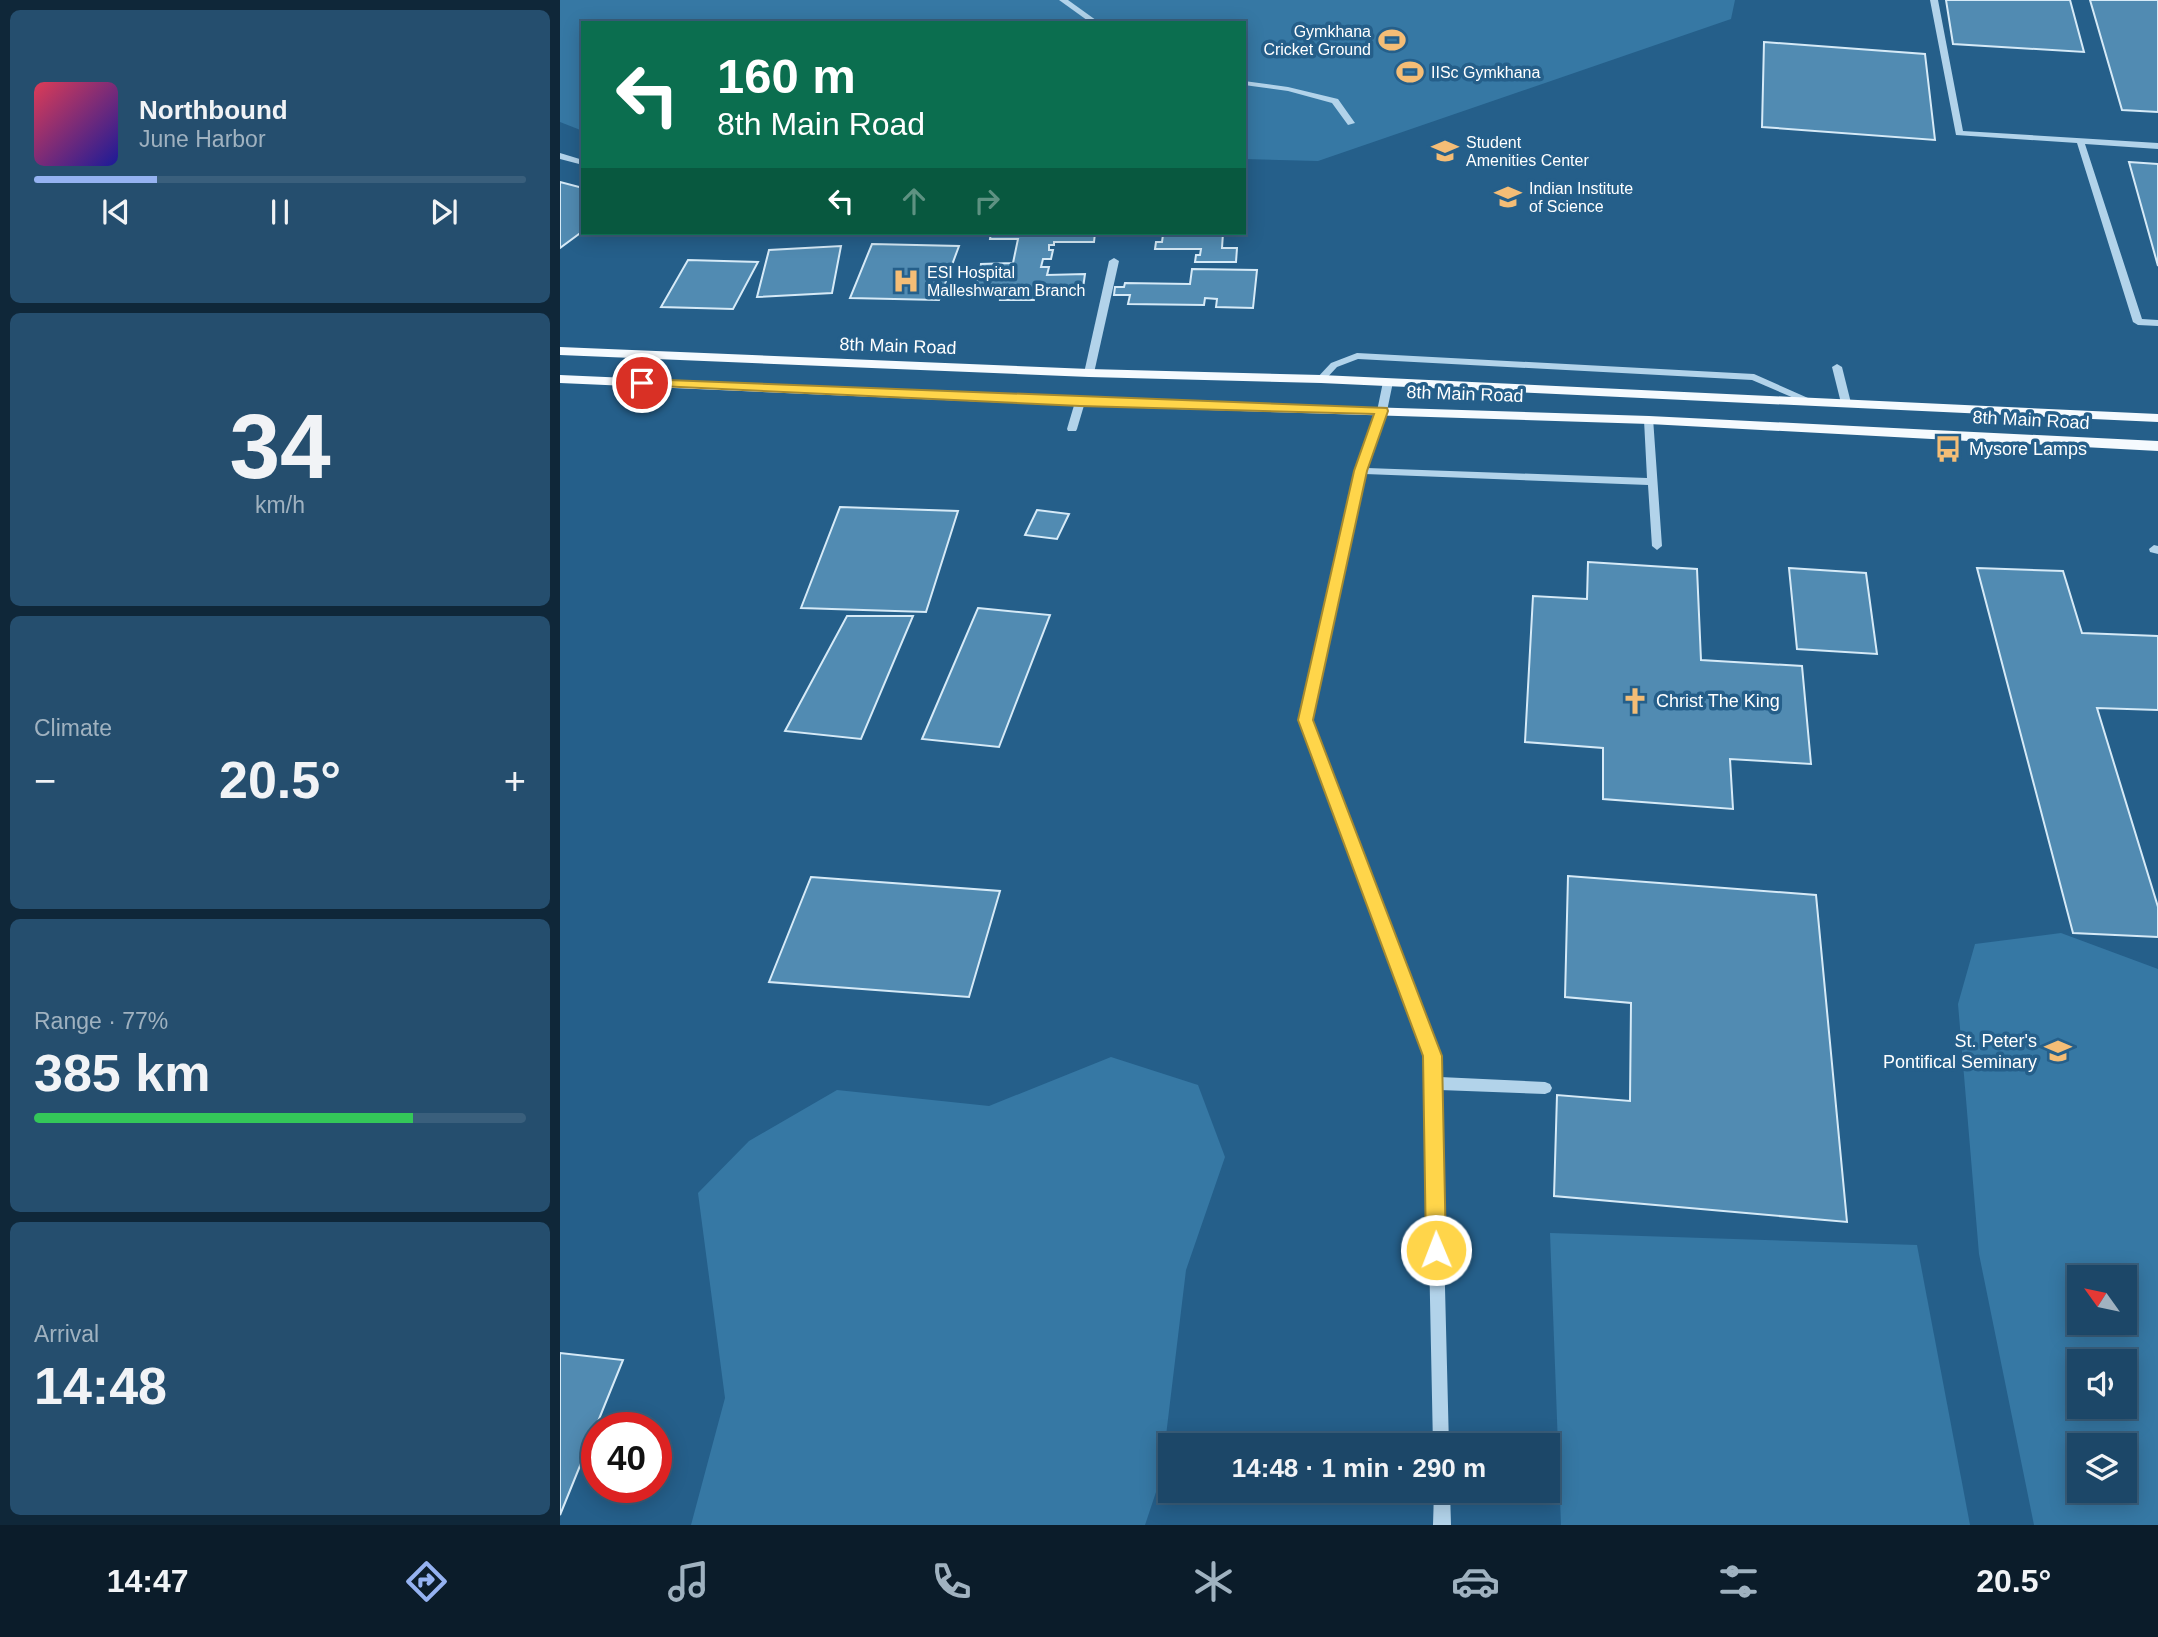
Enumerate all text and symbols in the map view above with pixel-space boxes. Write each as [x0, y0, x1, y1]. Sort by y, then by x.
place label: Gymkhana Cricket Ground [1263, 23, 1371, 58]
sports icon: Gymkhana Cricket Ground [1377, 25, 1407, 55]
icon: left [602, 49, 693, 140]
text: 160 m [717, 49, 856, 103]
sports icon: IISc Gymkhana [1395, 57, 1425, 87]
place label: IISc Gymkhana [1431, 64, 1540, 81]
text: Northbound [139, 95, 288, 125]
text: 8th Main Road [717, 106, 925, 142]
text: June Harbor [139, 126, 266, 152]
place label: Student Amenities Center [1466, 134, 1589, 169]
school or university icon: Student Amenities Center [1430, 136, 1460, 166]
place label: Indian Institute of Science [1529, 180, 1633, 215]
icon: left [822, 182, 860, 220]
icon: ahead [895, 182, 933, 220]
icon: right [968, 182, 1006, 220]
school or university icon: Indian Institute of Science [1493, 182, 1523, 212]
icon: previous [97, 193, 135, 231]
icon: pause [261, 193, 299, 231]
icon: next [425, 193, 463, 231]
place label: ESI Hospital Malleshwaram Branch [927, 264, 1085, 299]
hospital icon: ESI Hospital Malleshwaram Branch [891, 266, 921, 296]
street label: 8th Main Road [839, 334, 957, 358]
pin [612, 353, 672, 413]
icon: arrive [623, 364, 661, 402]
street label: 8th Main Road [1406, 382, 1524, 406]
text: 34 [229, 396, 331, 497]
street label: 8th Main Road [1972, 407, 2090, 433]
bus stop icon: Mysore Lamps [1933, 434, 1963, 464]
place label: Mysore Lamps [1969, 439, 2087, 459]
text: km/h [255, 492, 305, 518]
church icon: Christ The King [1620, 686, 1650, 716]
place label: Christ The King [1656, 691, 1780, 711]
text: Climate [34, 715, 112, 741]
text: 20.5° [219, 751, 341, 809]
text: − [34, 760, 56, 802]
text: + [504, 760, 526, 802]
text: Range · 77% [34, 1008, 168, 1034]
place label: St. Peter's Pontifical Seminary [1883, 1031, 2037, 1072]
school or university icon: St. Peter's Pontifical Seminary [2043, 1036, 2073, 1066]
text: 385 km [34, 1044, 210, 1102]
position arrow [1399, 1213, 1473, 1287]
north arrow [2067, 1265, 2137, 1335]
map controls [2067, 1265, 2137, 1503]
text: Arrival [34, 1321, 99, 1347]
button: sound [2067, 1349, 2137, 1419]
text: 14:48 [34, 1357, 167, 1415]
speed limit sign: 40 [581, 1412, 672, 1503]
button: layers [2067, 1433, 2137, 1503]
text: 14:48 · 1 min · 290 m [1232, 1453, 1486, 1483]
icon: directions [402, 1557, 451, 1606]
icon: music [664, 1557, 713, 1606]
icon: phone [927, 1557, 976, 1606]
icon: climate [1189, 1557, 1238, 1606]
icon: car [1451, 1557, 1500, 1606]
icon: filters [1714, 1557, 1763, 1606]
text: 14:47 [107, 1563, 189, 1599]
text: 20.5° [1976, 1563, 2051, 1599]

